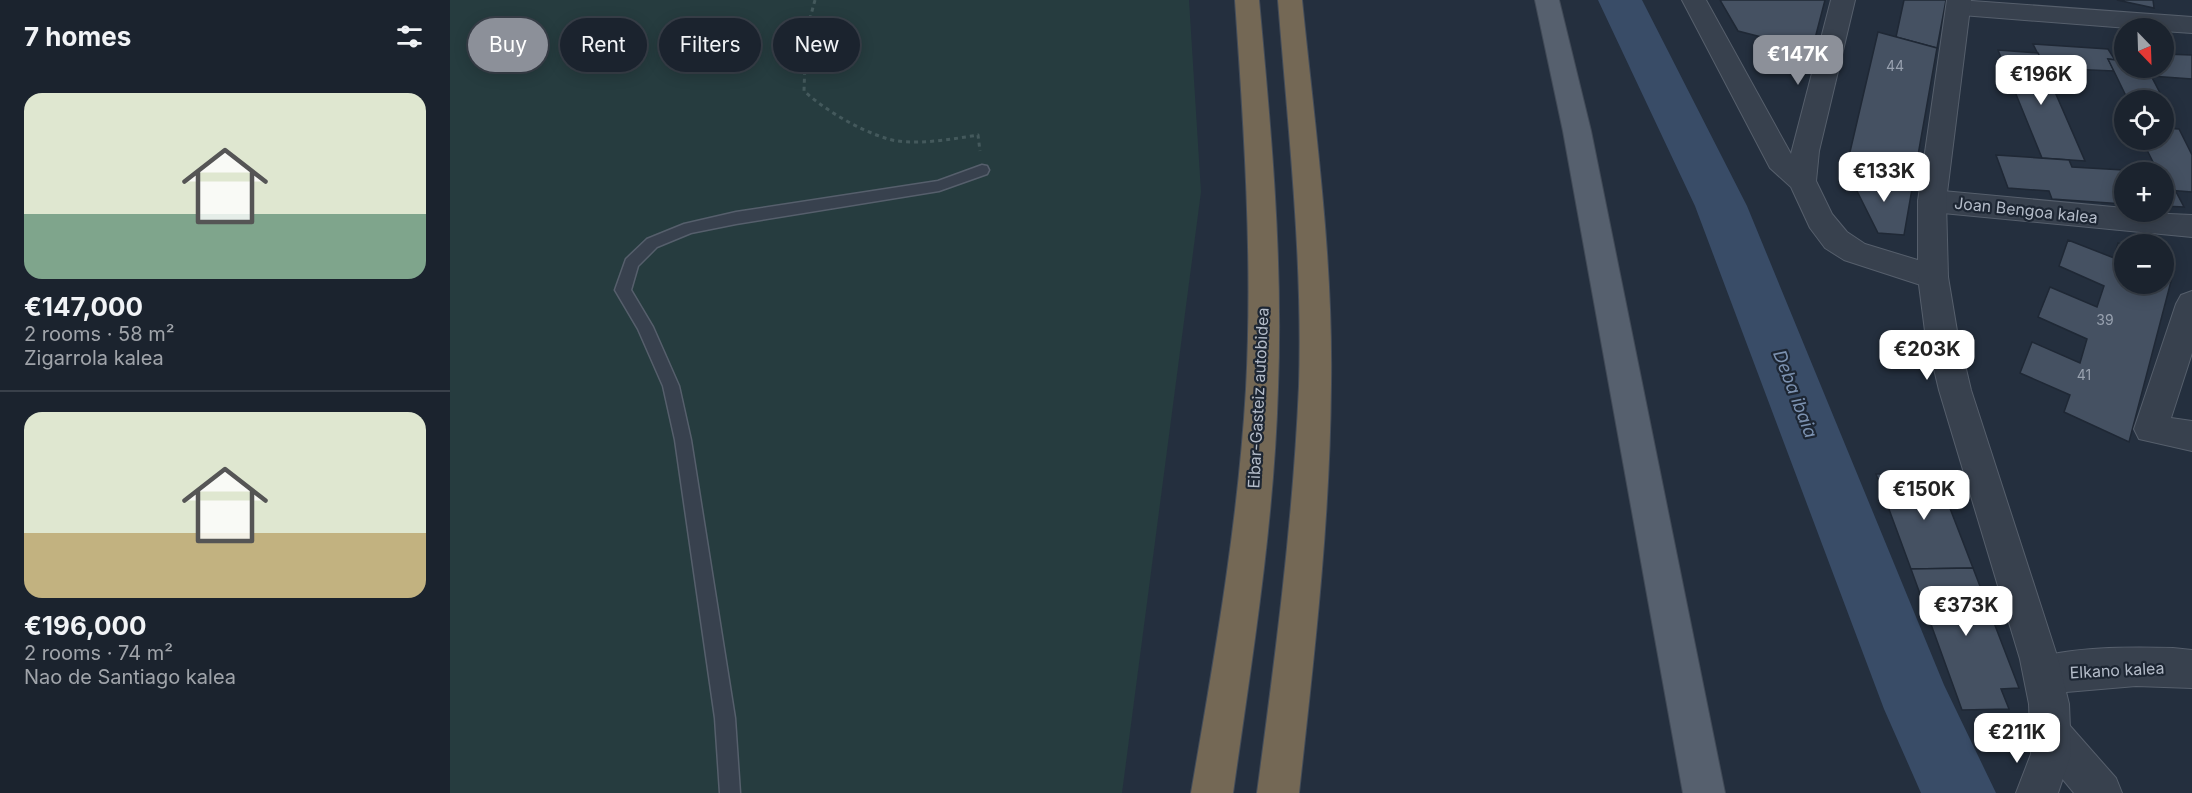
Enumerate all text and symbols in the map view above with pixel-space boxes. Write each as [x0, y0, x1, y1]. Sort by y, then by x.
chip: Buy [468, 18, 548, 72]
chip: Rent [560, 18, 647, 72]
chip: Filters [659, 18, 761, 72]
chip: New [773, 18, 860, 72]
north arrow [2114, 18, 2174, 78]
map controls [2114, 18, 2174, 294]
icon: filters [393, 20, 426, 53]
text: 7 homes [24, 21, 131, 52]
pin: €147K [1756, 35, 1840, 86]
text: €147K [1767, 42, 1829, 66]
pin: €196K [1999, 55, 2083, 106]
house number: 44 [1886, 57, 1904, 74]
text: €196K [2010, 62, 2072, 86]
button: locate [2114, 90, 2174, 150]
icon: home [171, 132, 279, 240]
pin: €133K [1842, 152, 1926, 203]
text: €133K [1853, 159, 1915, 183]
button: + [2114, 162, 2174, 222]
street label: Joan Bengoa kalea [1953, 193, 2099, 227]
button: − [2114, 234, 2174, 294]
text: €147,000 [24, 291, 143, 322]
street label: Eibar-Gasteiz autobidea [1243, 307, 1273, 489]
house number: 39 [2096, 311, 2114, 328]
text: 2 rooms · 58 m² [24, 322, 175, 346]
pin: €203K [1885, 330, 1969, 381]
text: €203K [1893, 337, 1961, 361]
text: Zigarrola kalea [24, 346, 164, 370]
water label: Deba ibaia [1769, 347, 1822, 441]
house number: 41 [2077, 366, 2091, 383]
icon: home [171, 451, 279, 559]
pin: €150K [1882, 470, 1966, 521]
text: €150K [1893, 477, 1955, 501]
pin: €373K [1924, 586, 2008, 637]
text: €373K [1933, 593, 1999, 617]
text: €196,000 [24, 610, 147, 641]
text: 2 rooms · 74 m² [24, 641, 173, 665]
street label: Elkano kalea [2069, 658, 2165, 682]
text: Nao de Santiago kalea [24, 665, 236, 689]
pin: €211K [1975, 713, 2059, 764]
text: €211K [1988, 720, 2046, 744]

